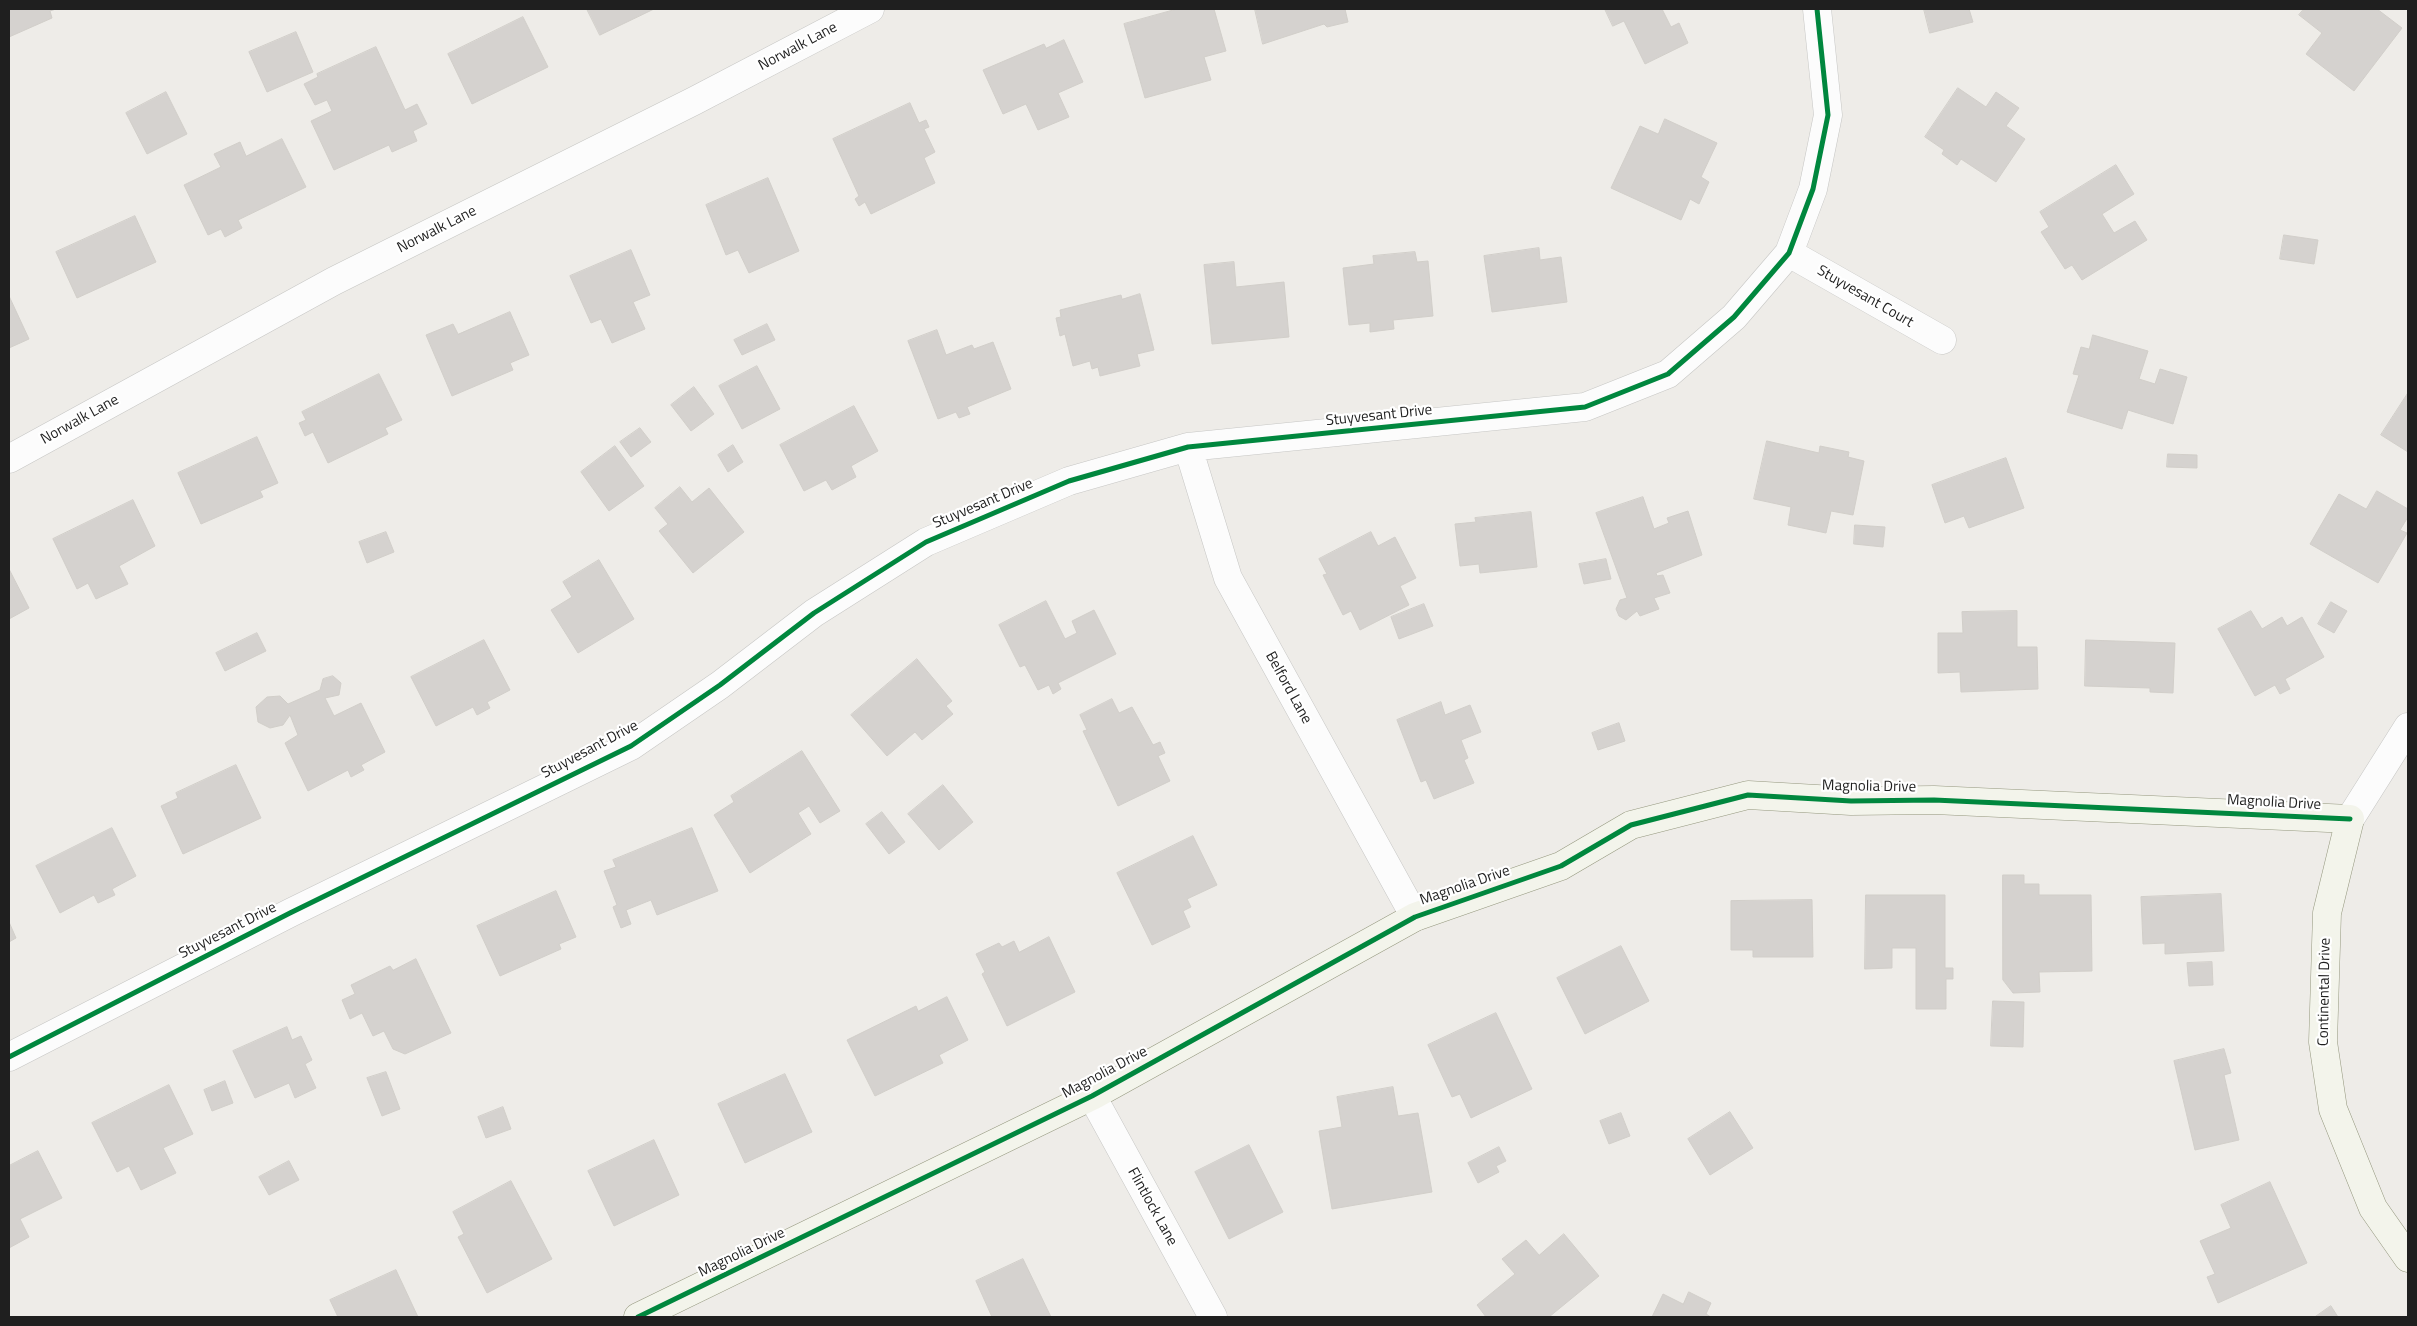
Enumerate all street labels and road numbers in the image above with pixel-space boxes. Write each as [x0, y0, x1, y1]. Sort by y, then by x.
street label: Norwalk Lane [756, 19, 840, 75]
street label: Norwalk Lane [394, 202, 480, 258]
street label: Stuyvesant Court [1814, 262, 1916, 332]
street label: Norwalk Lane [38, 391, 122, 449]
street label: Stuyvesant Drive [1325, 401, 1433, 431]
street label: Stuyvesant Drive [930, 475, 1036, 533]
street label: Belford Lane [1261, 649, 1315, 727]
street label: Stuyvesant Drive [539, 717, 641, 783]
street label: Magnolia Drive [1822, 777, 1916, 797]
street label: Magnolia Drive [2227, 792, 2321, 814]
street label: Magnolia Drive [1418, 862, 1512, 910]
street label: Stuyvesant Drive [176, 899, 280, 963]
street label: Continental Drive [2315, 938, 2335, 1046]
street label: Magnolia Drive [1059, 1043, 1151, 1103]
street label: Flintlock Lane [1123, 1165, 1181, 1249]
street label: Magnolia Drive [696, 1224, 788, 1282]

